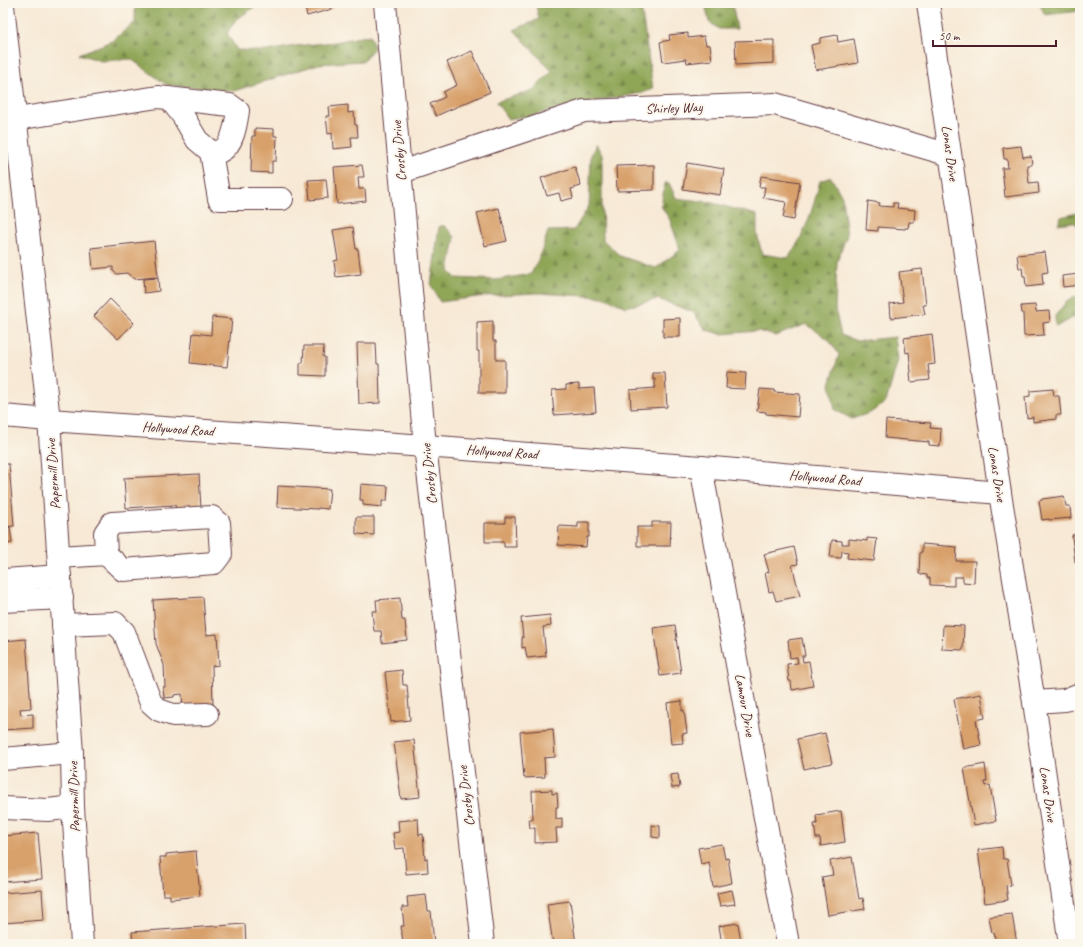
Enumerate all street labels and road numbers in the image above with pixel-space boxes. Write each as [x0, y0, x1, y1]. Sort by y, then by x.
street label: Shirley Way [645, 98, 704, 117]
street label: Crosby Drive [388, 119, 410, 182]
street label: Lonas Drive [938, 124, 963, 183]
street label: Hollywood Road [142, 418, 217, 440]
street label: Papermill Drive [42, 437, 64, 510]
street label: Hollywood Road [466, 441, 541, 463]
street label: Crosby Drive [417, 442, 441, 505]
street label: Lonas Drive [984, 445, 1010, 504]
street label: Hollywood Road [789, 466, 864, 490]
street label: Lamour Drive [731, 672, 759, 739]
street label: Papermill Drive [64, 760, 84, 833]
street label: Crosby Drive [454, 763, 478, 827]
street label: Lonas Drive [1036, 765, 1061, 824]

